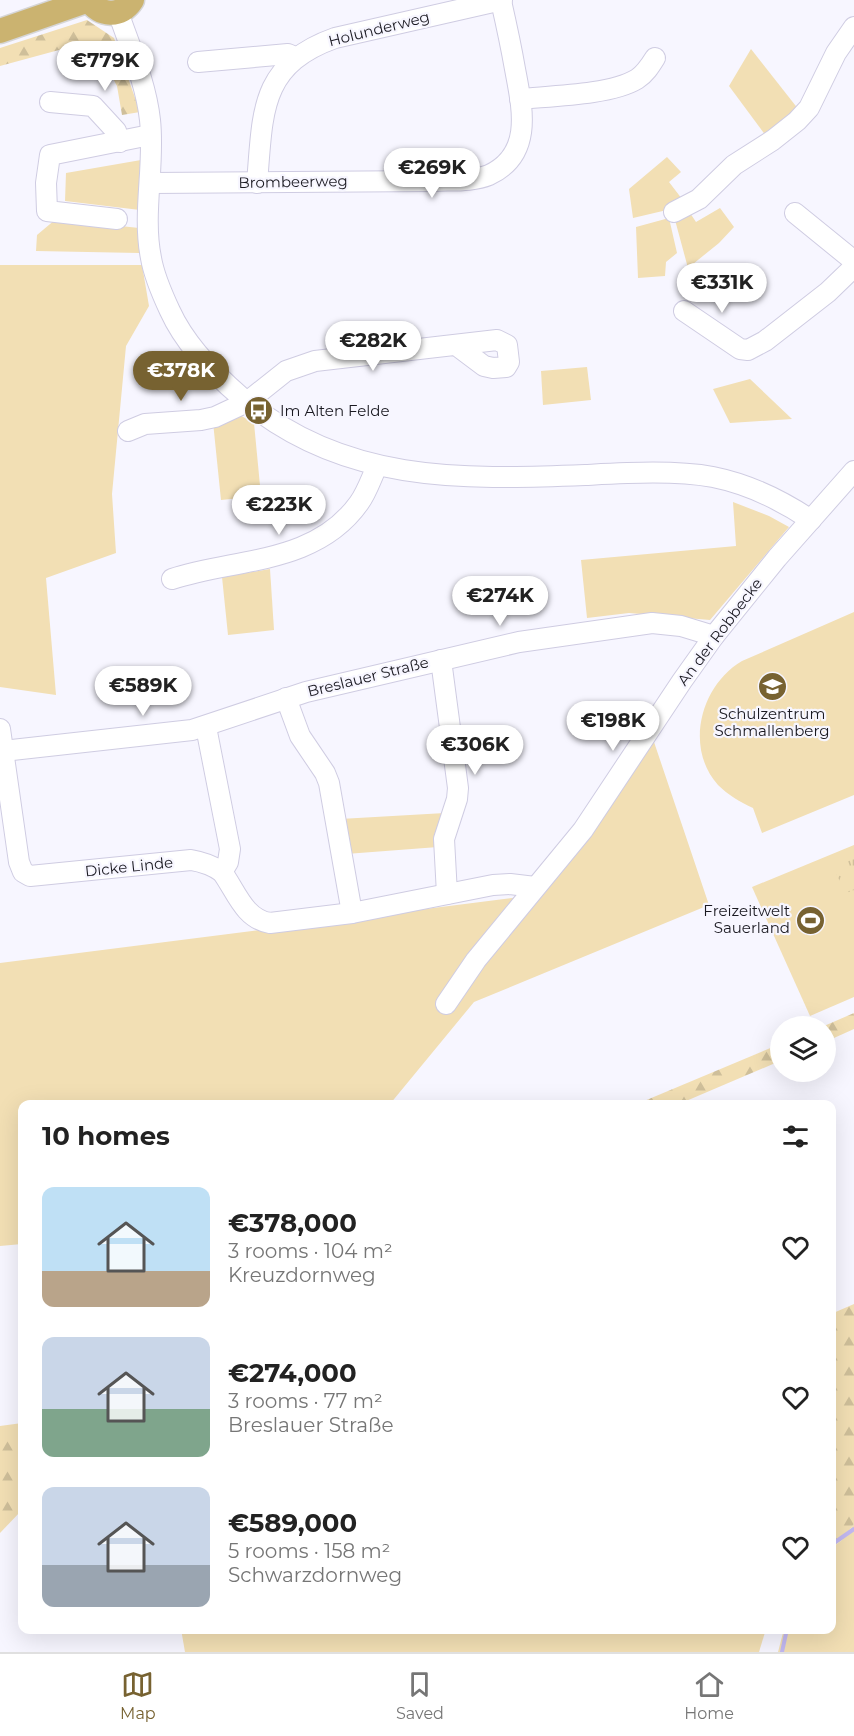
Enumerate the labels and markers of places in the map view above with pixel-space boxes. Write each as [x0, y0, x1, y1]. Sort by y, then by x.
pin: €779K [63, 41, 147, 92]
pin: €269K [390, 148, 474, 199]
pin: €331K [680, 263, 764, 314]
pin: €282K [331, 321, 415, 372]
pin: €378K [139, 351, 223, 402]
bus stop icon: Im Alten Felde [243, 395, 275, 427]
place label: Im Alten Felde [280, 401, 390, 420]
pin: €223K [237, 485, 321, 536]
pin: €274K [458, 576, 542, 627]
pin: €589K [101, 666, 185, 717]
school or university icon: Schulzentrum Schmallenberg [756, 671, 788, 703]
pin: €198K [571, 701, 655, 752]
place label: Schulzentrum Schmallenberg [714, 704, 830, 740]
pin: €306K [433, 725, 517, 776]
place label: Freizeitwelt Sauerland [703, 901, 790, 937]
sports icon: Freizeitwelt Sauerland [795, 904, 827, 936]

